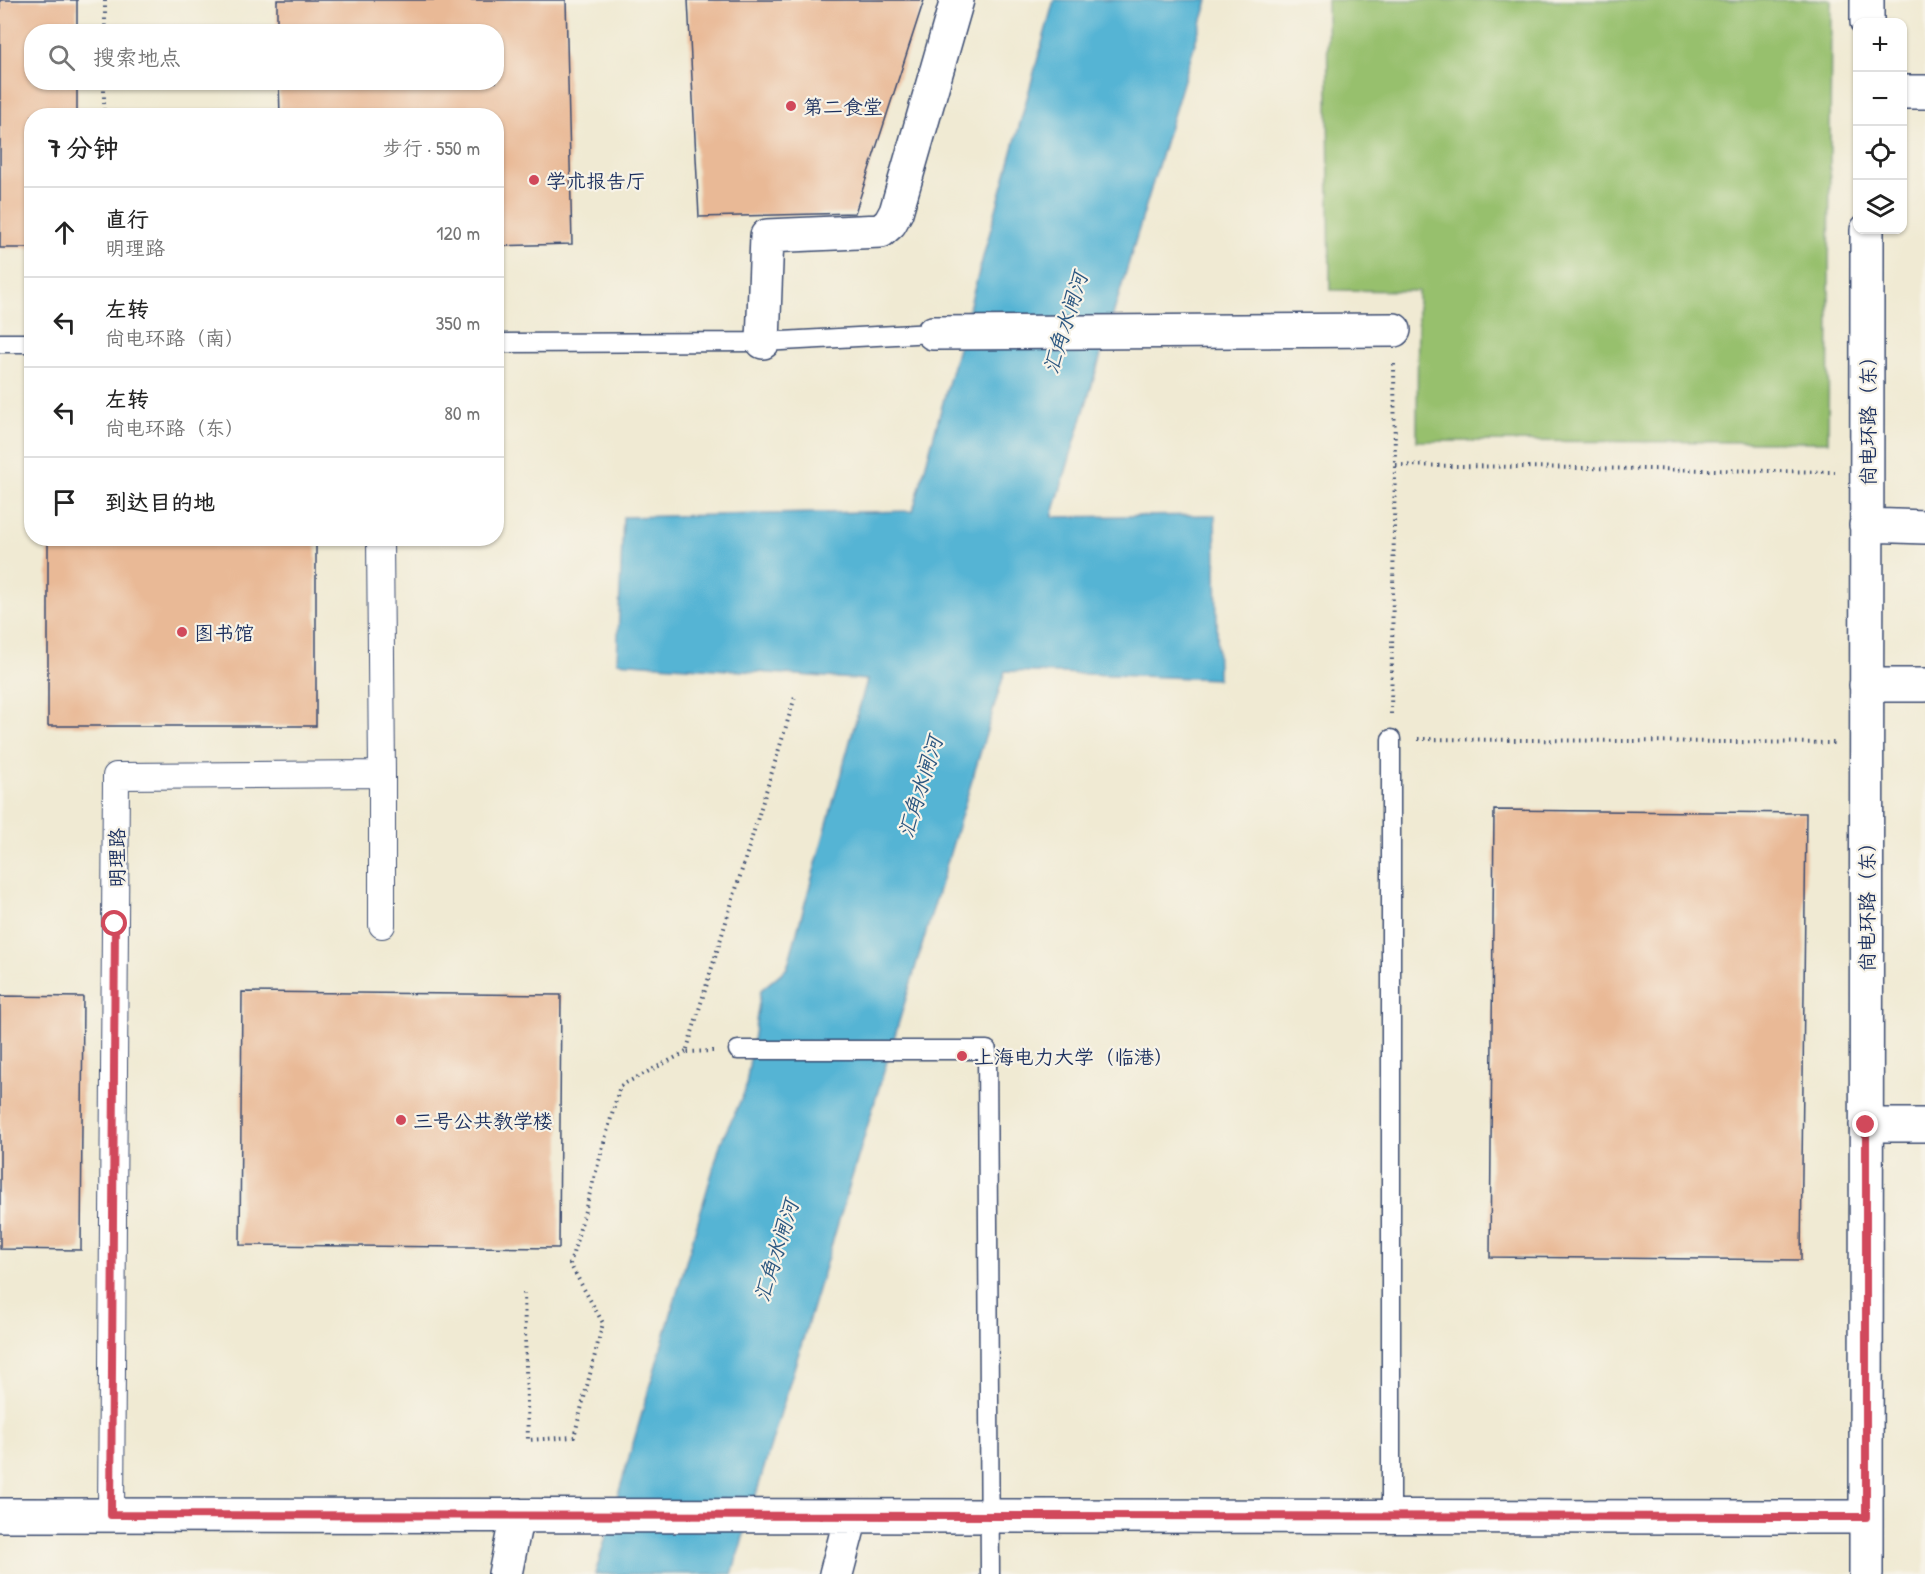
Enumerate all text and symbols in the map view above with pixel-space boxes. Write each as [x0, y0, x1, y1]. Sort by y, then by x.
map controls [1853, 18, 1907, 234]
button: + [1853, 18, 1907, 72]
search box [24, 24, 504, 90]
icon: search [45, 41, 78, 74]
text: 搜索地点 [93, 42, 181, 72]
button: − [1853, 72, 1907, 126]
place label: 第二食堂 [803, 93, 883, 120]
marker: 第二食堂 [784, 99, 798, 113]
button: locate [1853, 126, 1907, 180]
text: 7 分钟 [48, 130, 119, 165]
text: 步行 · 550 m [383, 134, 480, 161]
place label: 学术报告厅 [546, 167, 646, 194]
marker: 学术报告厅 [527, 173, 541, 187]
button: layers [1853, 180, 1907, 234]
text: 直行 [105, 204, 149, 234]
icon: ahead [48, 216, 81, 249]
text: 120 m [436, 219, 480, 246]
text: 明理路 [105, 234, 165, 261]
water label: 汇角水闸河 [1036, 266, 1095, 377]
text: 左转 [105, 294, 149, 324]
icon: left [48, 306, 81, 339]
text: 350 m [435, 309, 480, 336]
text: 尚电环路（南） [105, 324, 245, 351]
street label: 尚电环路（东） [1854, 346, 1881, 486]
text: 左转 [105, 384, 149, 414]
icon: left [48, 396, 81, 429]
text: 80 m [444, 399, 480, 426]
text: 尚电环路（东） [105, 414, 245, 441]
icon: arrive [48, 486, 81, 519]
text: 到达目的地 [105, 487, 215, 517]
place label: 图书馆 [194, 619, 254, 646]
marker: 图书馆 [175, 625, 189, 639]
water label: 汇角水闸河 [891, 730, 950, 841]
street label: 明理路 [103, 827, 130, 888]
street label: 尚电环路（东） [1853, 832, 1880, 972]
route start [101, 910, 127, 936]
place label: 上海电力大学（临港） [974, 1043, 1174, 1070]
marker: 上海电力大学（临港） [955, 1049, 969, 1063]
place label: 三号公共教学楼 [413, 1107, 553, 1134]
route end [1852, 1111, 1878, 1137]
marker: 三号公共教学楼 [394, 1113, 408, 1127]
water label: 汇角水闸河 [747, 1194, 806, 1305]

